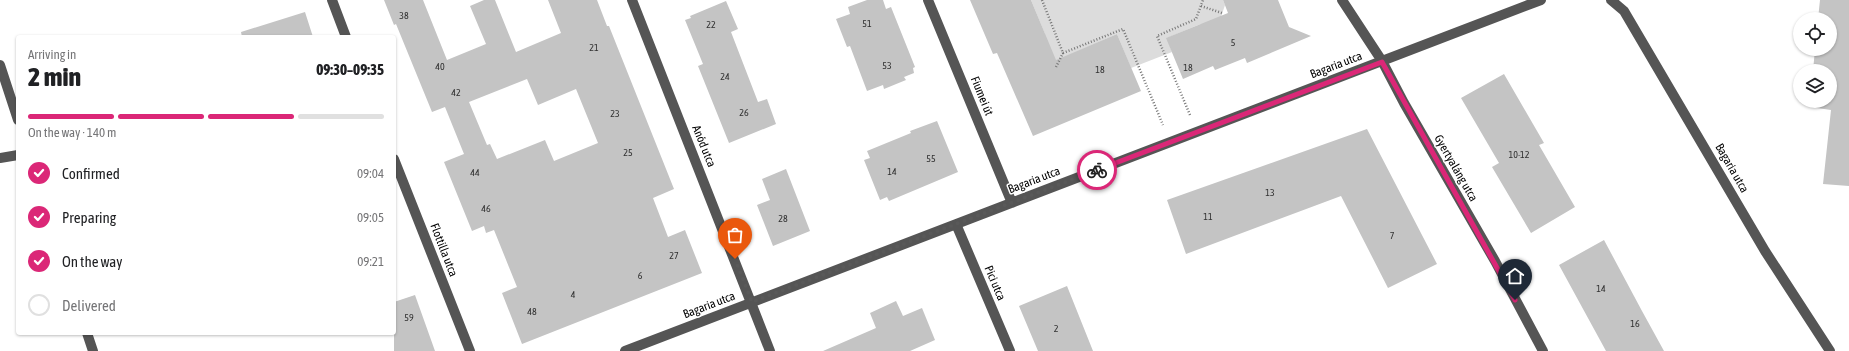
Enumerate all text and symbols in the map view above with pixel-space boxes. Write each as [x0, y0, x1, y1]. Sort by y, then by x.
house number: 38 [399, 10, 409, 21]
map controls [1793, 12, 1837, 108]
button: locate [1793, 12, 1837, 56]
house number: 51 [862, 18, 872, 29]
house number: 22 [706, 19, 716, 30]
house number: 5 [1231, 37, 1236, 48]
house number: 21 [589, 42, 599, 53]
text: Arriving in [28, 47, 76, 62]
street label: Bagaria utca [1308, 49, 1364, 81]
house number: 53 [882, 60, 892, 71]
text: 09:30–09:35 [316, 61, 384, 78]
house number: 40 [435, 61, 445, 72]
text: 2 min [28, 62, 81, 92]
house number: 18 [1183, 62, 1193, 73]
house number: 18 [1095, 64, 1105, 75]
button: layers [1793, 64, 1837, 108]
house number: 24 [720, 71, 730, 82]
street label: Fiumei út [968, 74, 996, 118]
house number: 42 [451, 87, 461, 98]
house number: 26 [739, 107, 749, 118]
house number: 23 [610, 108, 620, 119]
street label: Anód utca [689, 123, 719, 169]
text: On the way · 140 m [28, 125, 116, 140]
street label: Gyertyaláng utca [1431, 132, 1481, 204]
street label: Bagaria utca [1712, 141, 1752, 195]
house number: 25 [623, 147, 633, 158]
house number: 10-12 [1509, 149, 1530, 160]
courier [1077, 150, 1117, 190]
house number: 55 [926, 153, 936, 164]
icon: bike [1086, 159, 1108, 181]
icon: check [28, 162, 50, 184]
street label: Bagaria utca [1006, 164, 1062, 196]
text: Confirmed [62, 165, 120, 182]
text: 09:04 [357, 166, 384, 181]
house number: 14 [887, 166, 897, 177]
house number: 44 [470, 167, 480, 178]
house number: 13 [1265, 187, 1275, 198]
house number: 46 [481, 203, 491, 214]
icon: check [28, 206, 50, 228]
text: Preparing [62, 209, 116, 226]
text: 09:05 [357, 210, 384, 225]
house number: 11 [1203, 211, 1213, 222]
house number: 28 [778, 213, 788, 224]
pin [718, 218, 752, 259]
street label: Flottilla utca [427, 221, 461, 279]
icon: bag [724, 224, 746, 246]
house number: 7 [1390, 230, 1395, 241]
icon: check [28, 250, 50, 272]
house number: 27 [669, 250, 679, 261]
text: On the way [62, 253, 123, 270]
text: 09:21 [357, 254, 384, 269]
pin [1498, 259, 1532, 300]
street label: Pici utca [981, 264, 1009, 302]
icon: home [1504, 265, 1526, 287]
house number: 6 [638, 270, 643, 281]
house number: 14 [1596, 283, 1606, 294]
house number: 4 [571, 289, 576, 300]
street label: Bagaria utca [681, 289, 737, 321]
text: Delivered [62, 297, 116, 314]
house number: 48 [527, 306, 537, 317]
house number: 59 [404, 312, 414, 323]
house number: 16 [1630, 318, 1640, 329]
house number: 2 [1054, 323, 1059, 334]

